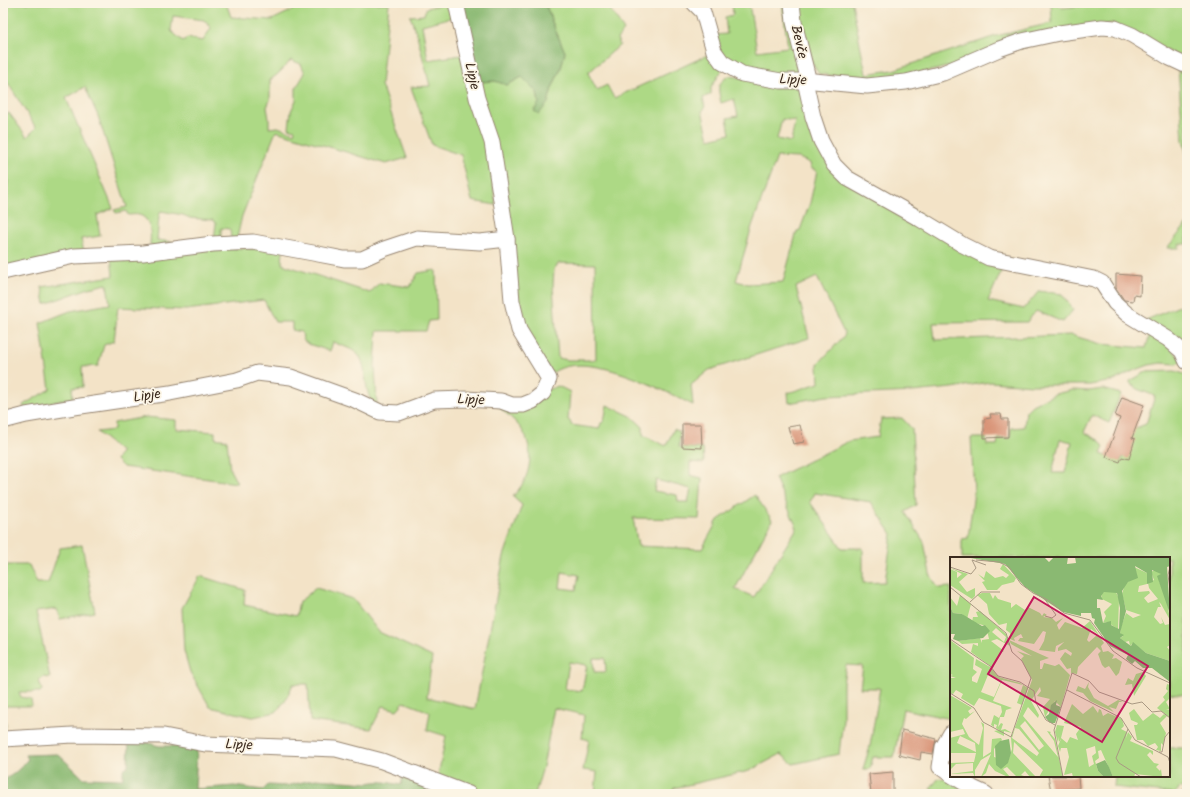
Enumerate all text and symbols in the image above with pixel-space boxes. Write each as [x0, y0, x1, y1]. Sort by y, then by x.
street label: Bevče [784, 23, 814, 62]
street label: Lipje [458, 60, 486, 93]
street label: Lipje [779, 69, 808, 91]
street label: Lipje [132, 383, 163, 409]
street label: Lipje [457, 389, 486, 411]
inset map [950, 557, 1170, 777]
street label: Lipje [225, 734, 254, 756]

